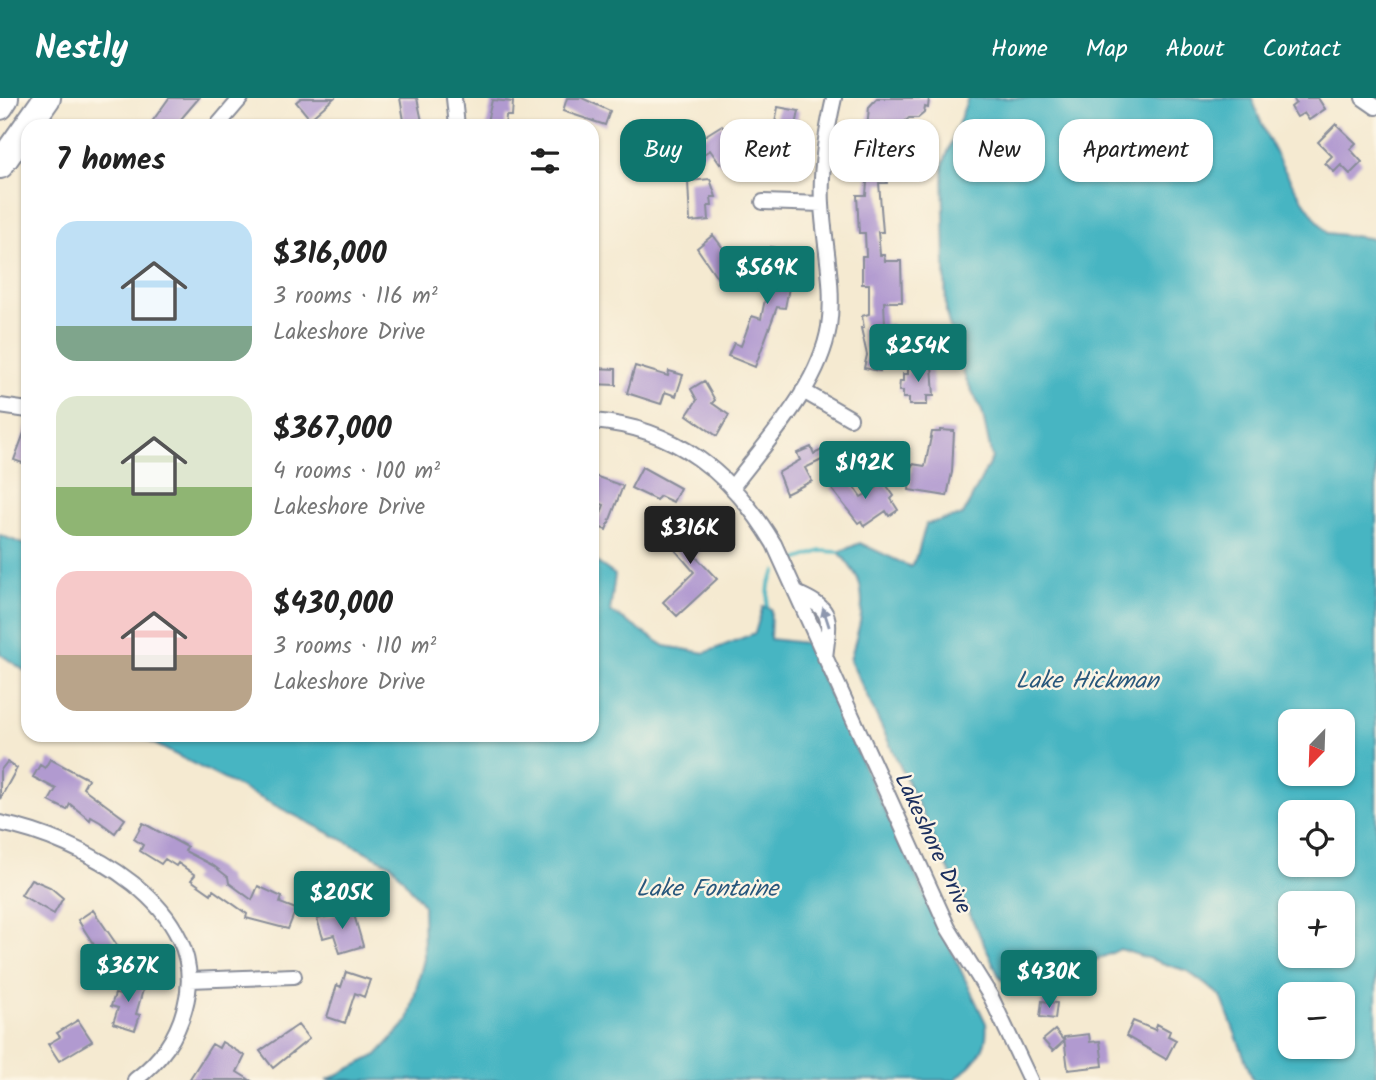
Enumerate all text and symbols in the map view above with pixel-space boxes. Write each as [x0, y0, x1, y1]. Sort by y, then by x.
text: Nestly [35, 23, 128, 76]
text: Home [991, 30, 1048, 69]
text: Map [1086, 30, 1128, 69]
text: About [1166, 30, 1224, 69]
text: Contact [1262, 30, 1341, 69]
chip: Buy [620, 119, 706, 182]
chip: Rent [720, 119, 815, 182]
chip: Filters [829, 119, 939, 182]
chip: New [953, 119, 1045, 182]
chip: Apartment [1059, 119, 1213, 182]
text: 7 homes [56, 137, 166, 185]
icon: filters [526, 142, 564, 180]
text: $316,000 [273, 231, 387, 279]
pin: $569K [718, 246, 816, 306]
icon: home [112, 249, 196, 333]
text: $569K [735, 251, 799, 287]
text: 3 rooms · 116 m² [273, 279, 438, 315]
text: Lakeshore Drive [273, 315, 425, 351]
pin: $254K [869, 324, 967, 384]
text: $254K [885, 329, 951, 365]
text: $367,000 [273, 406, 392, 454]
icon: home [112, 424, 196, 508]
pin: $192K [816, 442, 914, 501]
text: $192K [835, 446, 895, 482]
text: 4 rooms · 100 m² [273, 454, 440, 490]
text: Lakeshore Drive [273, 490, 425, 526]
pin: $316K [641, 506, 739, 566]
text: $316K [660, 511, 720, 547]
text: $430,000 [273, 581, 393, 629]
icon: home [112, 599, 196, 683]
one-way arrow [820, 607, 831, 628]
text: 3 rooms · 110 m² [273, 629, 436, 665]
water label: Lake Hickman [1016, 662, 1161, 701]
text: Lakeshore Drive [273, 665, 425, 701]
north arrow [1278, 709, 1354, 786]
map controls [1278, 709, 1355, 1059]
street label: Lakeshore Drive [884, 767, 981, 920]
button: locate [1278, 800, 1355, 877]
water label: Lake Fontaine [636, 870, 780, 909]
pin: $205K [293, 872, 391, 931]
text: $205K [310, 876, 374, 912]
button: + [1278, 891, 1355, 968]
pin: $367K [79, 944, 177, 1004]
text: $367K [96, 949, 160, 985]
pin: $430K [1000, 950, 1098, 1010]
text: $430K [1017, 955, 1081, 991]
button: − [1278, 982, 1355, 1059]

